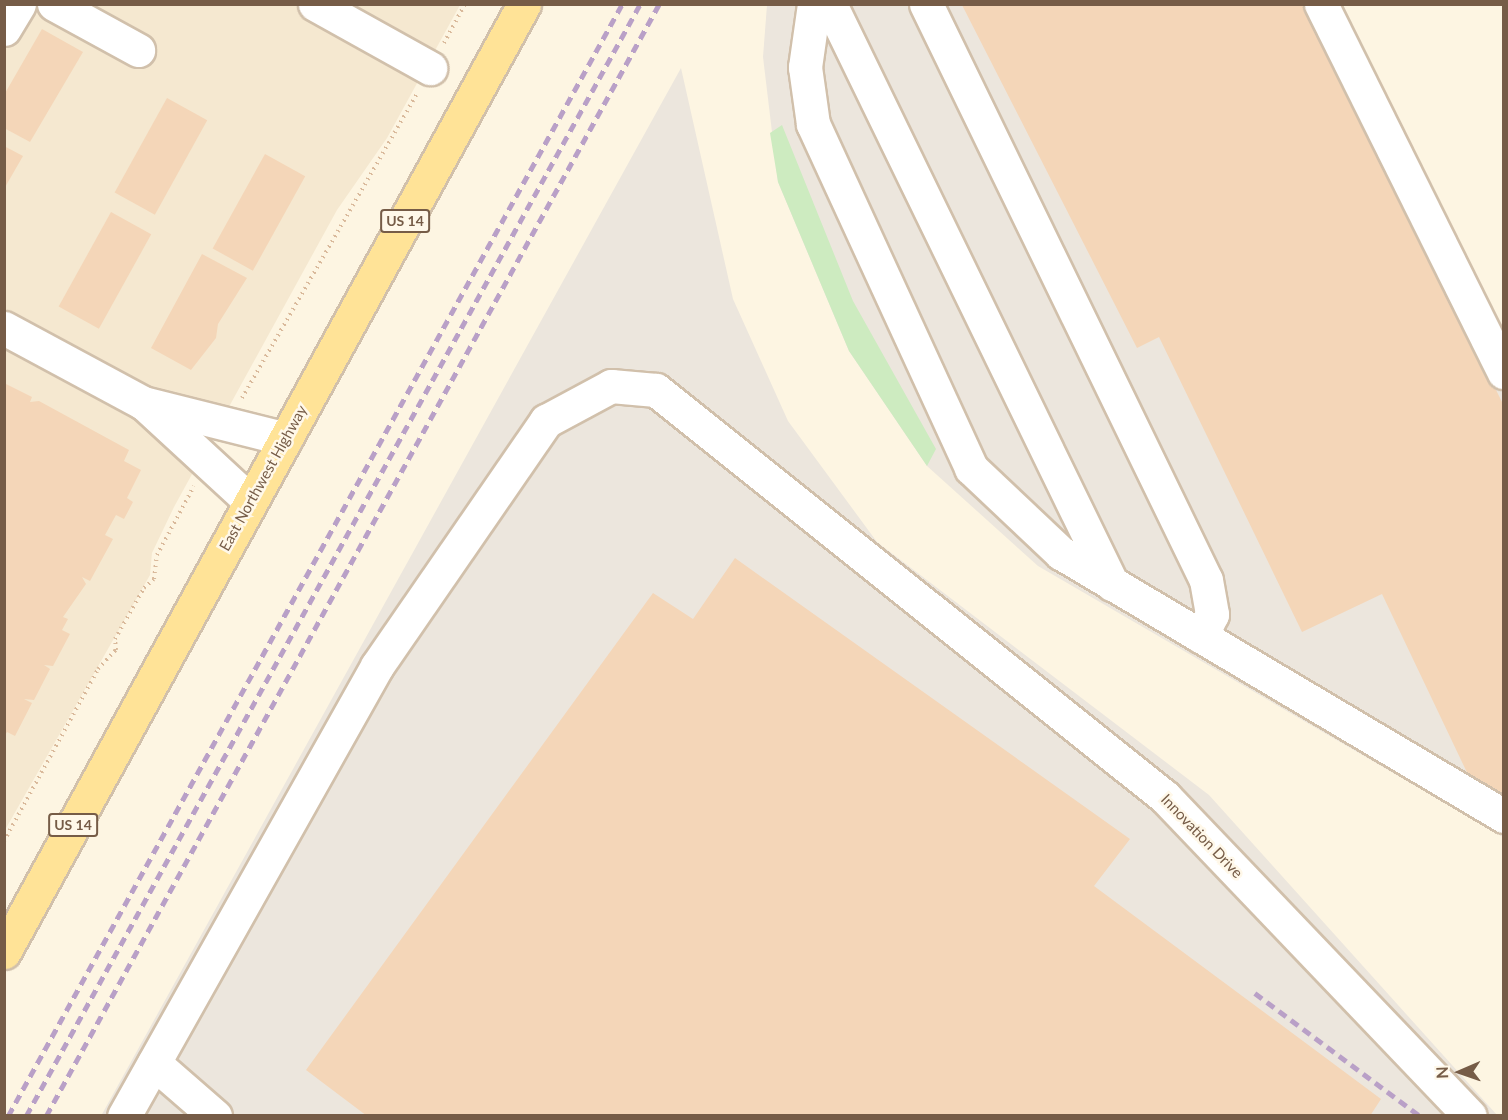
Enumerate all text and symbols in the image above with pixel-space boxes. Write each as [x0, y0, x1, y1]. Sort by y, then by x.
road number: US 14 [380, 210, 430, 232]
street label: East Northwest Highway [215, 402, 311, 554]
street label: Innovation Drive [1157, 790, 1247, 882]
road number: US 14 [48, 814, 98, 836]
north arrow [1430, 1042, 1490, 1102]
text: N [1432, 1066, 1451, 1079]

